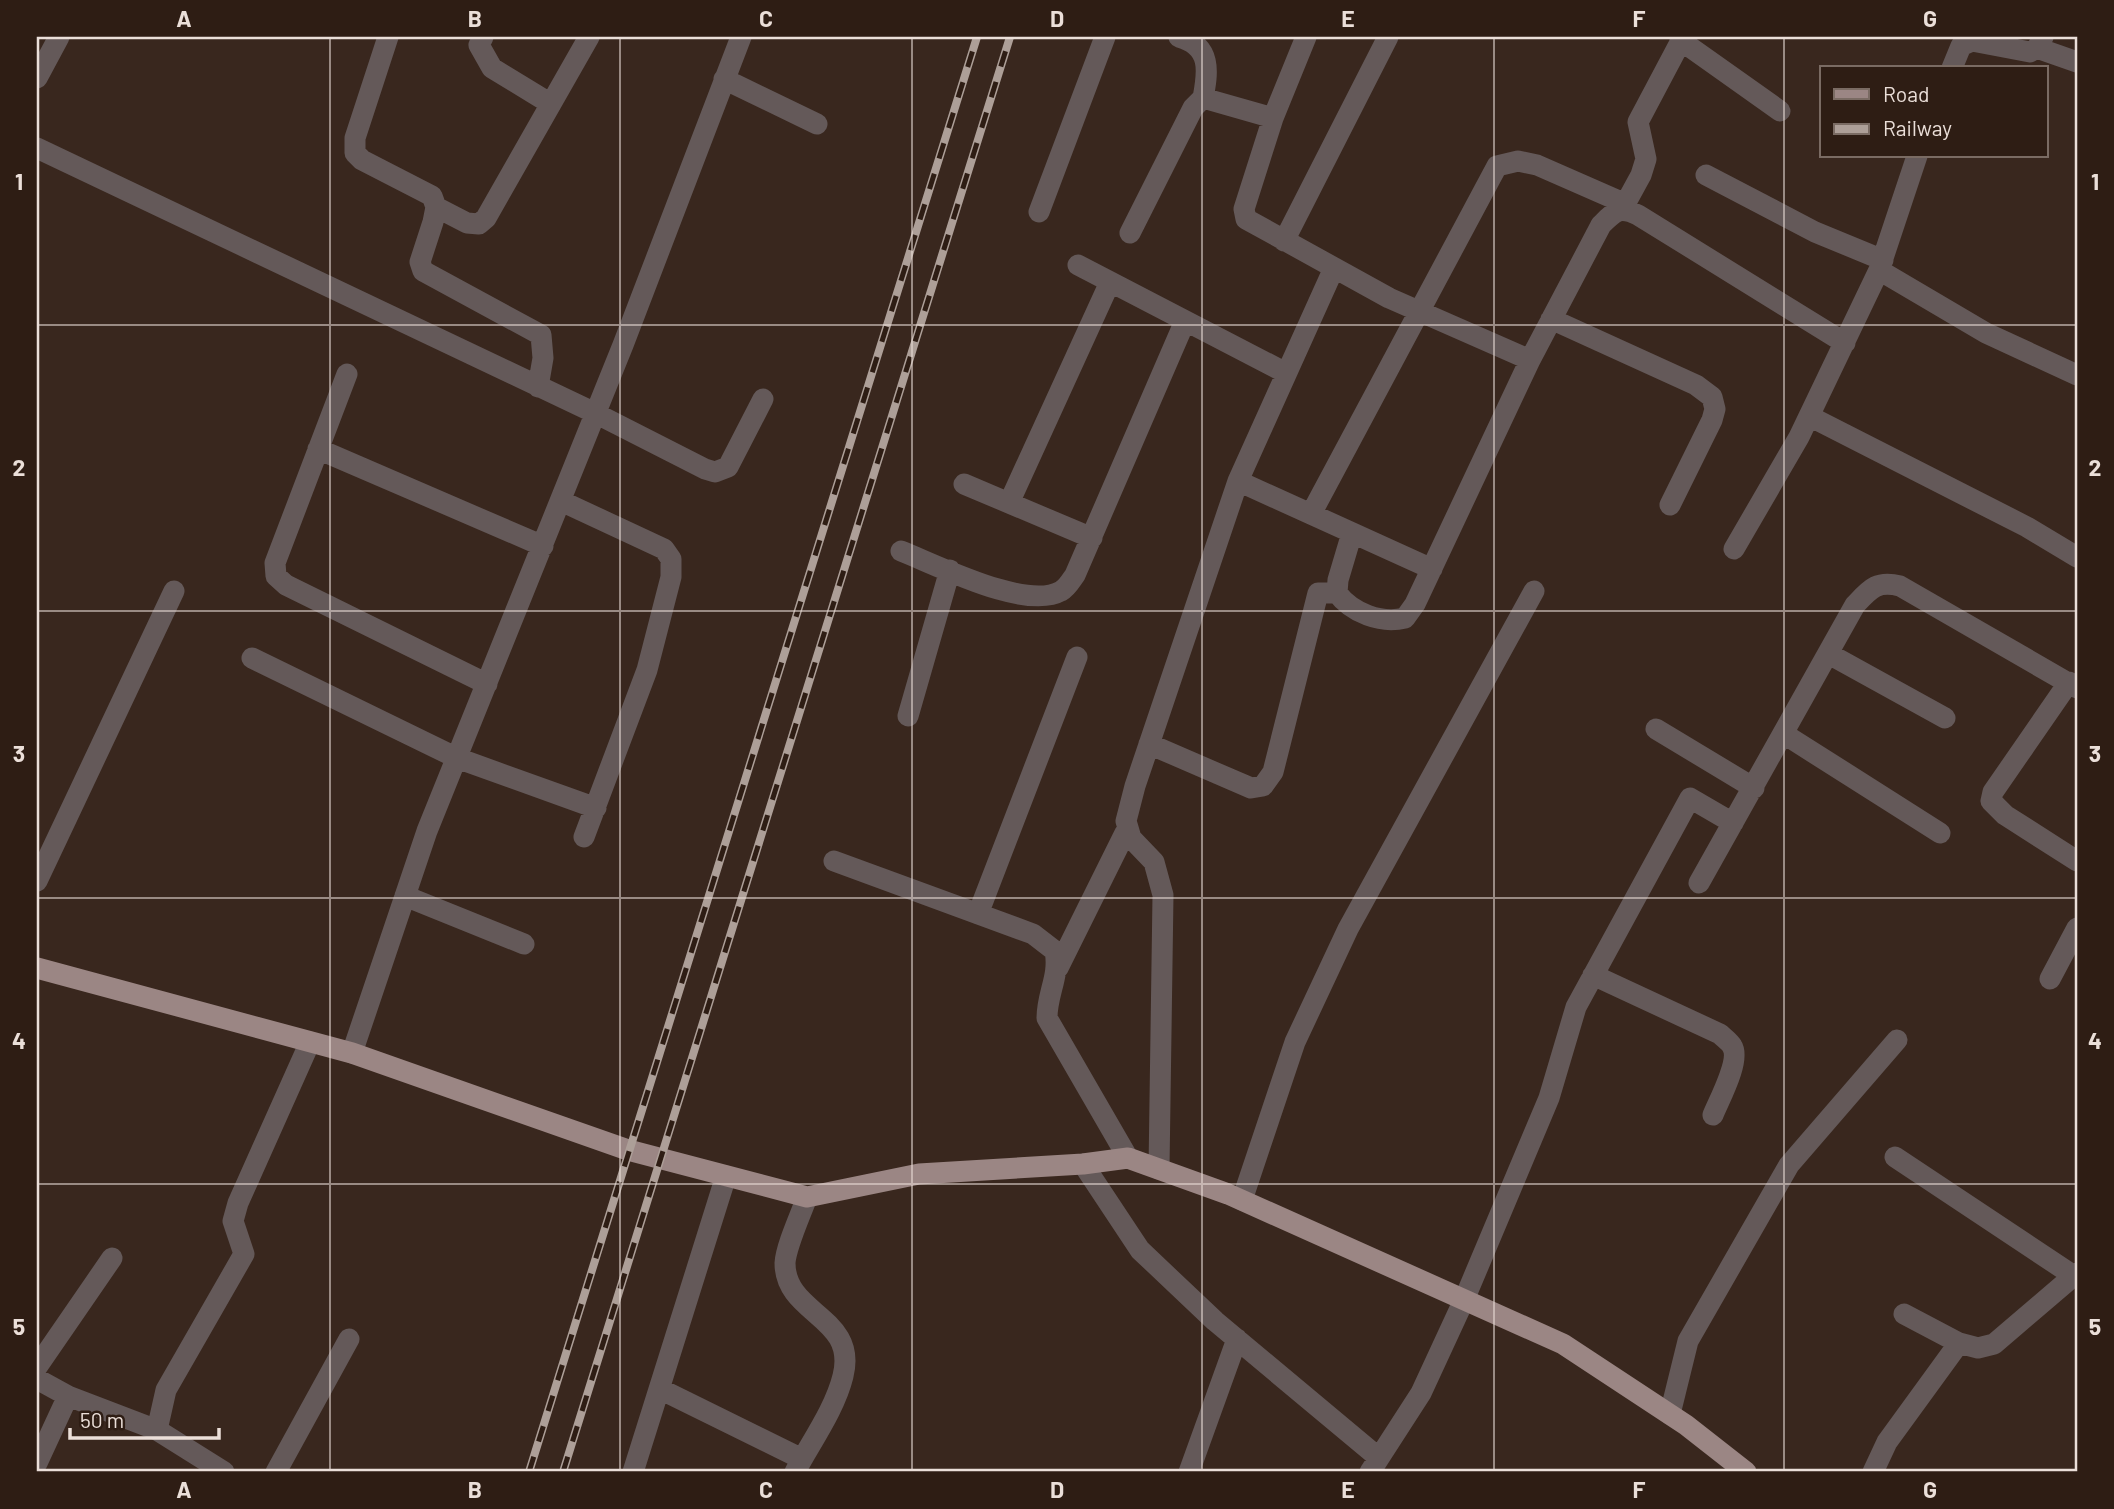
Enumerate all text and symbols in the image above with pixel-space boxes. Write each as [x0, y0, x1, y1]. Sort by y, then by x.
text: A [176, 4, 192, 32]
text: B [468, 4, 482, 32]
text: C [759, 4, 773, 32]
text: D [1050, 4, 1064, 32]
text: E [1341, 4, 1355, 32]
text: F [1633, 4, 1646, 32]
text: G [1923, 4, 1937, 32]
legend [1820, 66, 2048, 158]
text: Road [1883, 81, 1929, 106]
text: Railway [1883, 115, 1952, 140]
text: 1 [15, 167, 23, 195]
text: 1 [2091, 167, 2099, 195]
text: 2 [13, 453, 25, 481]
text: 2 [2089, 453, 2101, 481]
text: 3 [13, 739, 25, 767]
text: 3 [2089, 739, 2101, 767]
text: 4 [12, 1026, 26, 1054]
text: 4 [2088, 1026, 2102, 1054]
text: 5 [13, 1312, 25, 1340]
text: 5 [2089, 1312, 2101, 1340]
scale bar [70, 1397, 219, 1441]
text: 50 m [80, 1407, 124, 1432]
text: A [176, 1475, 192, 1503]
text: B [468, 1475, 482, 1503]
text: C [759, 1475, 773, 1503]
text: D [1050, 1475, 1064, 1503]
text: E [1341, 1475, 1355, 1503]
text: F [1633, 1475, 1646, 1503]
text: G [1923, 1475, 1937, 1503]

